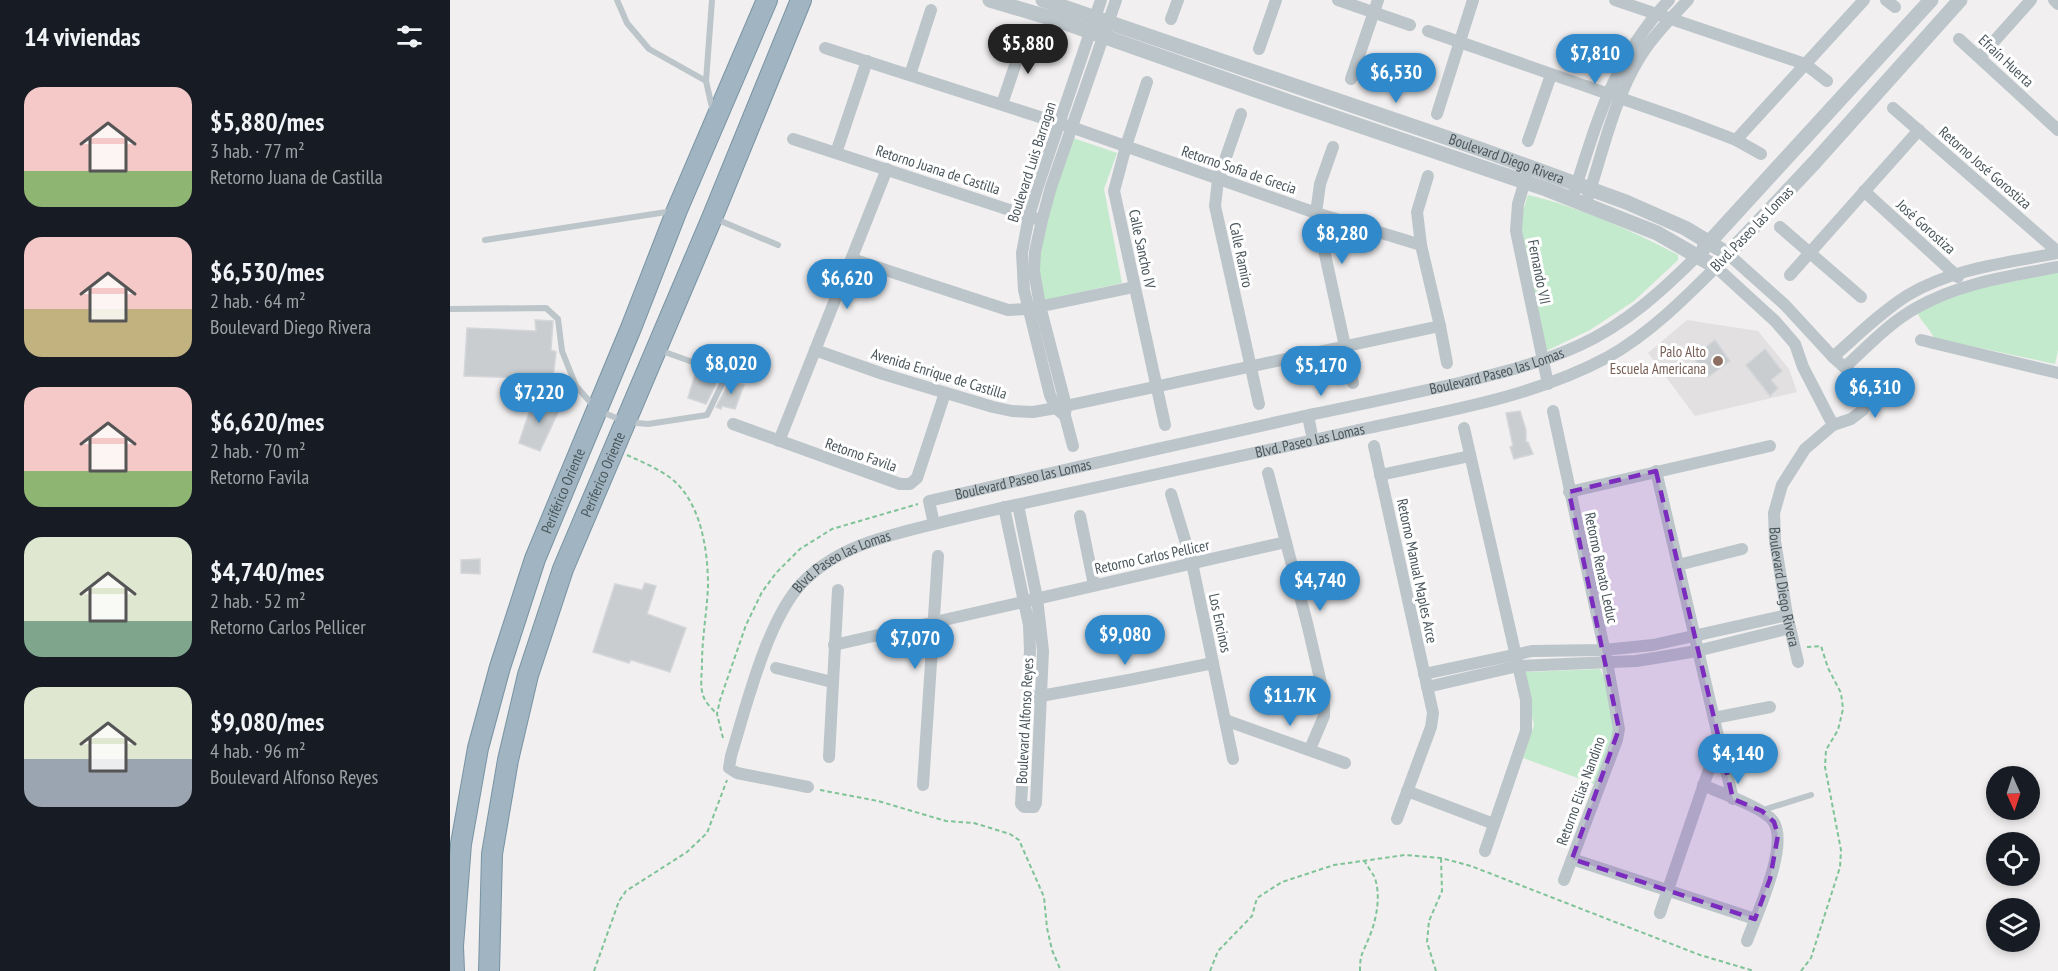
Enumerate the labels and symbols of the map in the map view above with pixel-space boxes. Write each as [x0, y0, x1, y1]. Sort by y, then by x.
pin: $5,880 [979, 24, 1077, 75]
street label: Efraín Huerta [1975, 30, 2038, 91]
pin: $7,810 [1546, 34, 1644, 85]
pin: $6,530 [1347, 53, 1445, 104]
street label: Boulevard Luis Barragan [1003, 99, 1060, 224]
street label: Retorno José Gorostiza [1935, 122, 2036, 213]
street label: Boulevard Diego Rivera [1447, 129, 1567, 188]
street label: Retorno Juana de Castilla [874, 140, 1003, 199]
street label: Retorno Sofia de Grecia [1179, 141, 1299, 198]
street label: Blvd. Paseo las Lomas [1706, 182, 1797, 275]
street label: José Gorostiza [1892, 195, 1960, 258]
street label: Calle Sancho IV [1125, 208, 1160, 290]
pin: $8,280 [1293, 214, 1391, 265]
street label: Calle Ramiro [1225, 221, 1258, 289]
street label: Fernando VII [1524, 238, 1555, 306]
pin: $6,620 [798, 259, 896, 310]
place label: Palo Alto Escuela Americana [1610, 342, 1706, 378]
street label: Boulevard Paseo las Lomas [1427, 343, 1567, 398]
pin: $8,020 [682, 344, 780, 395]
street label: Avenida Enrique de Castilla [869, 344, 1009, 403]
pin: $5,170 [1272, 346, 1370, 397]
marker: Palo Alto Escuela Americana [1711, 354, 1725, 368]
pin: $6,310 [1826, 368, 1924, 419]
pin: $7,220 [490, 373, 588, 424]
street label: Blvd. Paseo las Lomas [1253, 419, 1366, 462]
street label: Periferico Oriente [576, 429, 629, 520]
street label: Retorno Favila [823, 433, 899, 476]
street label: Periférico Oriente [537, 445, 589, 536]
street label: Boulevard Paseo las Lomas [953, 454, 1093, 504]
street label: Retorno Manual Maples Arce [1393, 497, 1442, 645]
street label: Retorno Renato Leduc [1580, 511, 1623, 626]
street label: Blvd. Paseo las Lomas [788, 526, 893, 596]
street label: Boulevard Diego Rivera [1766, 527, 1804, 648]
street label: Retorno Carlos Pellicer [1093, 535, 1212, 578]
pin: $4,740 [1271, 561, 1369, 612]
street label: Los Encinos [1205, 592, 1236, 654]
pin: $9,080 [1076, 615, 1174, 666]
pin: $7,070 [866, 619, 964, 670]
street label: Boulevard Alfonso Reyes [1012, 657, 1037, 785]
pin: $11.7K [1241, 676, 1339, 727]
street label: Retorno Elias Nandino [1552, 734, 1609, 848]
pin: $4,140 [1689, 734, 1787, 785]
north arrow [1986, 766, 2040, 820]

